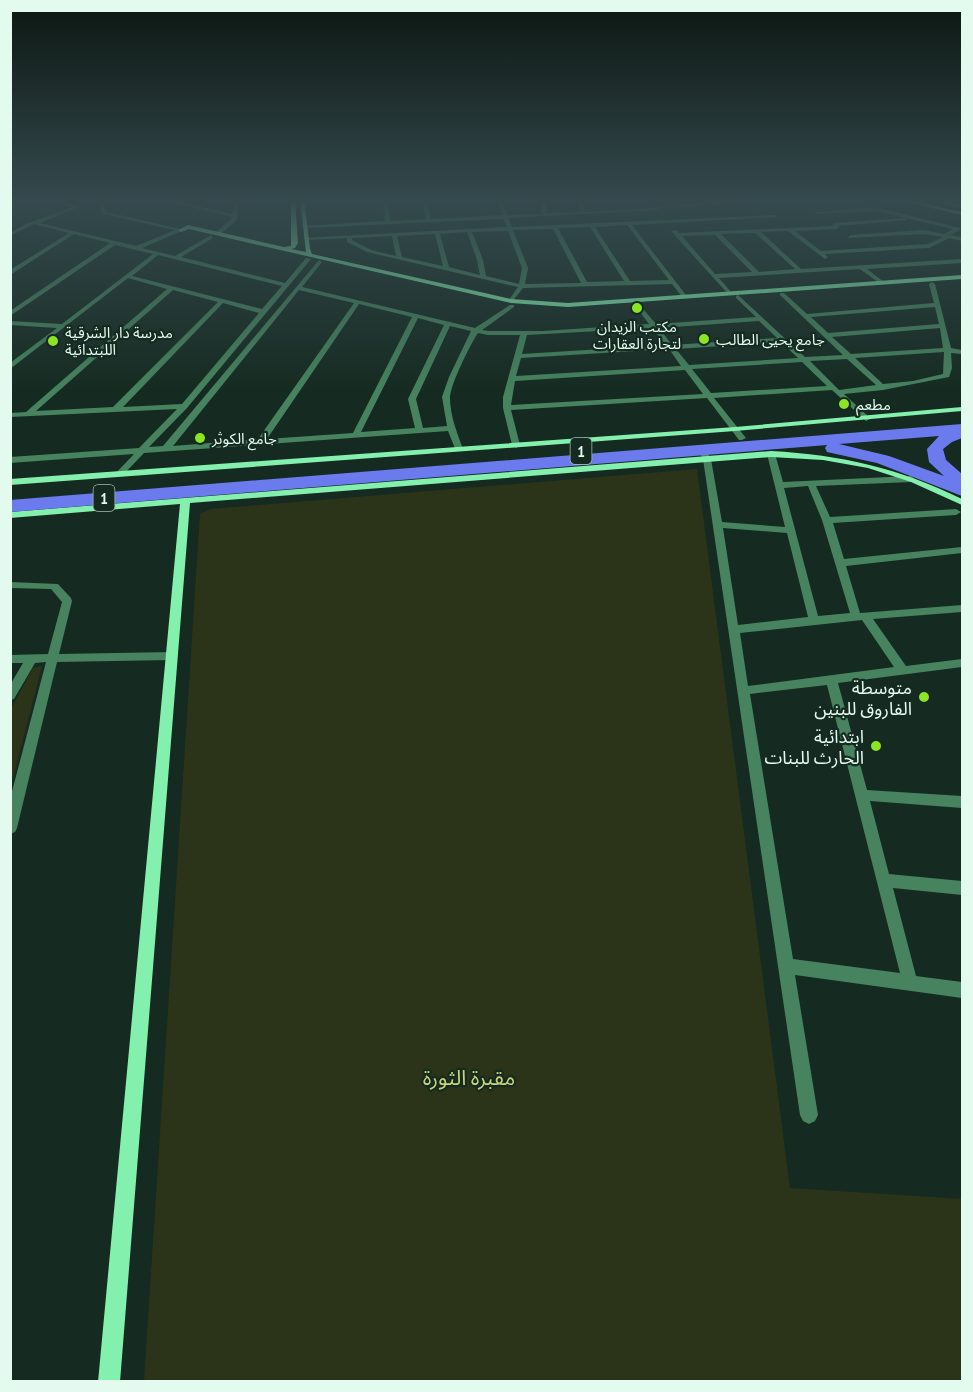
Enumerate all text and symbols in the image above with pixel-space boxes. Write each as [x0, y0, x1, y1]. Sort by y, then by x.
marker: مكتب الزيدان لتجارة العقارات [630, 301, 644, 315]
place label: مكتب الزيدان لتجارة العقارات [593, 317, 681, 353]
place label: مدرسة دار الشرقية اللبتدائية [65, 323, 173, 359]
place label: جامع يحيى الطالب [716, 330, 825, 352]
marker: جامع يحيى الطالب [697, 332, 711, 346]
marker: مدرسة دار الشرقية اللبتدائية [46, 334, 60, 348]
place label: مطعم [856, 395, 891, 416]
marker: مطعم [837, 397, 851, 411]
place label: جامع الكوثر [211, 429, 277, 451]
marker: جامع الكوثر [193, 431, 207, 445]
road number: 1 [570, 438, 592, 464]
road number: 1 [94, 485, 114, 511]
place label: متوسطة الفاروق للبنين [814, 676, 912, 720]
marker: متوسطة الفاروق للبنين [917, 690, 931, 704]
place label: ابتدائية الحارث للبنات [764, 725, 864, 769]
marker: ابتدائية الحارث للبنات [869, 739, 883, 753]
park label: مقبرة الثورة [423, 1064, 515, 1091]

